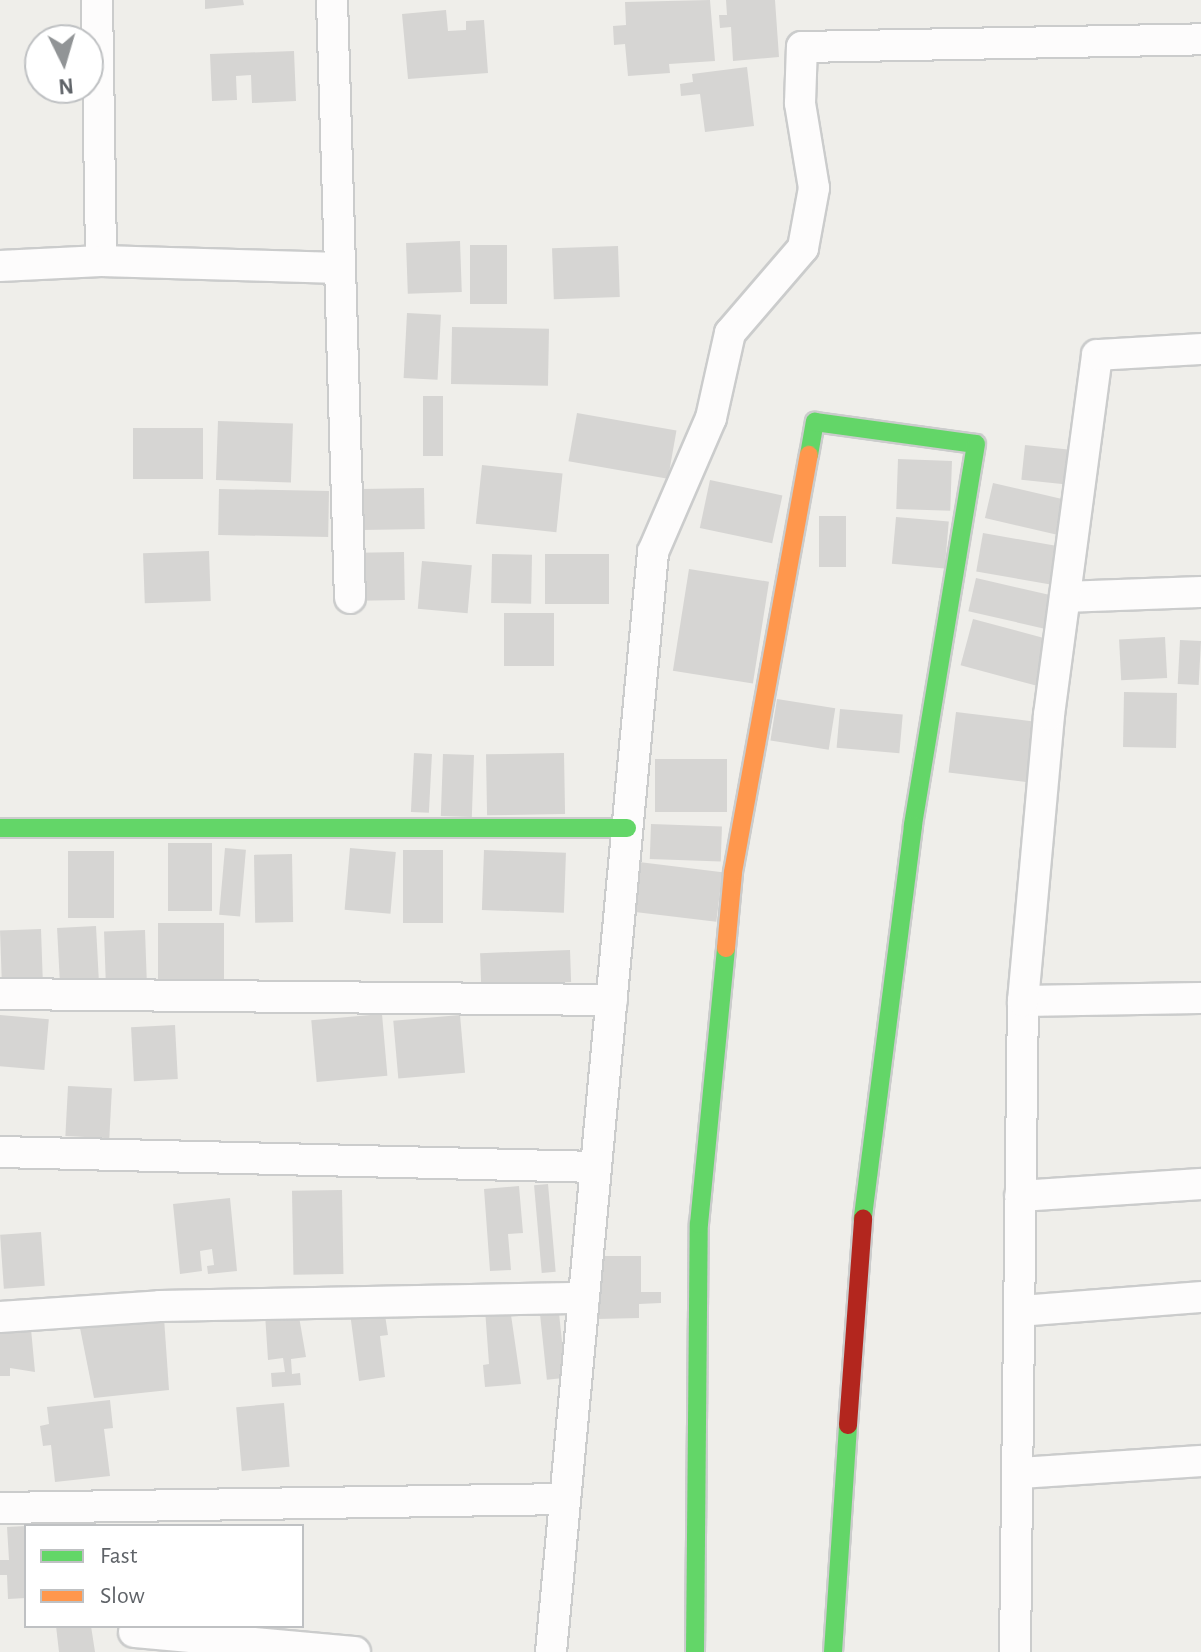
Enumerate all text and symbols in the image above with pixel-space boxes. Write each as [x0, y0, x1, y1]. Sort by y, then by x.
north arrow [24, 24, 104, 104]
text: N [57, 74, 75, 98]
legend [24, 1524, 304, 1628]
text: Fast [100, 1544, 137, 1568]
text: Slow [100, 1584, 145, 1608]

